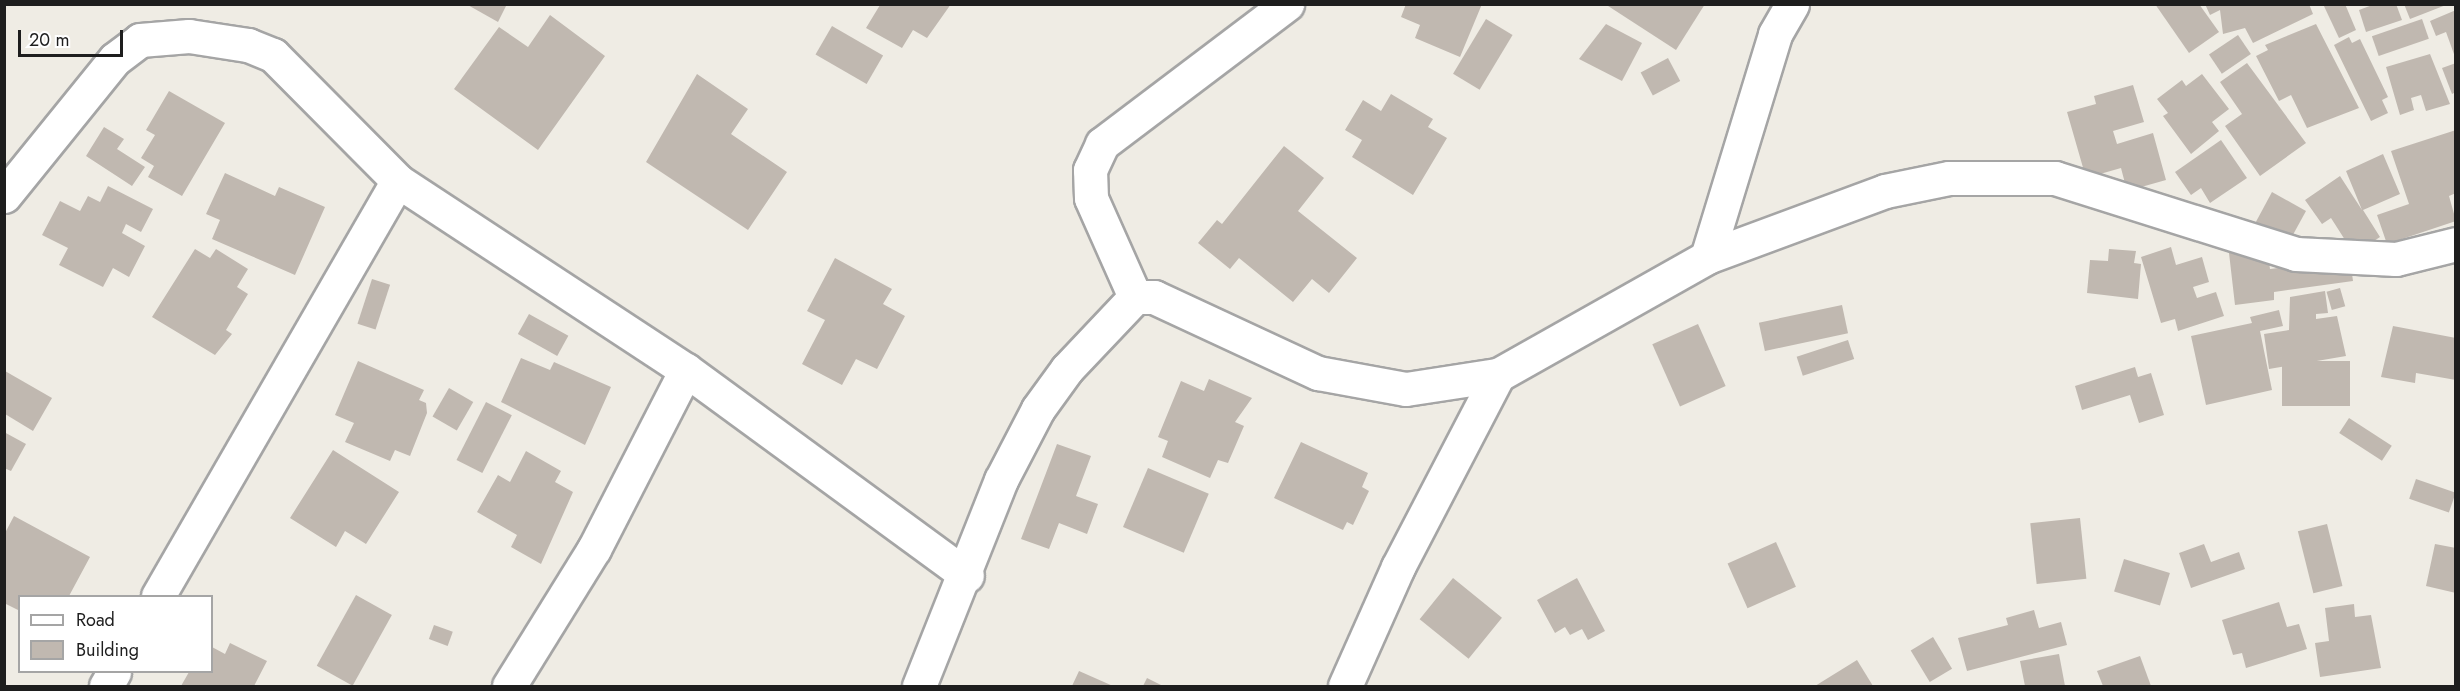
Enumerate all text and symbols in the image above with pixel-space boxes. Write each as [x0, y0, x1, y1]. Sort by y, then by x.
scale bar [21, 18, 126, 56]
text: 20 m [29, 27, 69, 53]
legend [18, 595, 213, 673]
text: Road [76, 607, 115, 633]
text: Building [76, 637, 139, 663]

